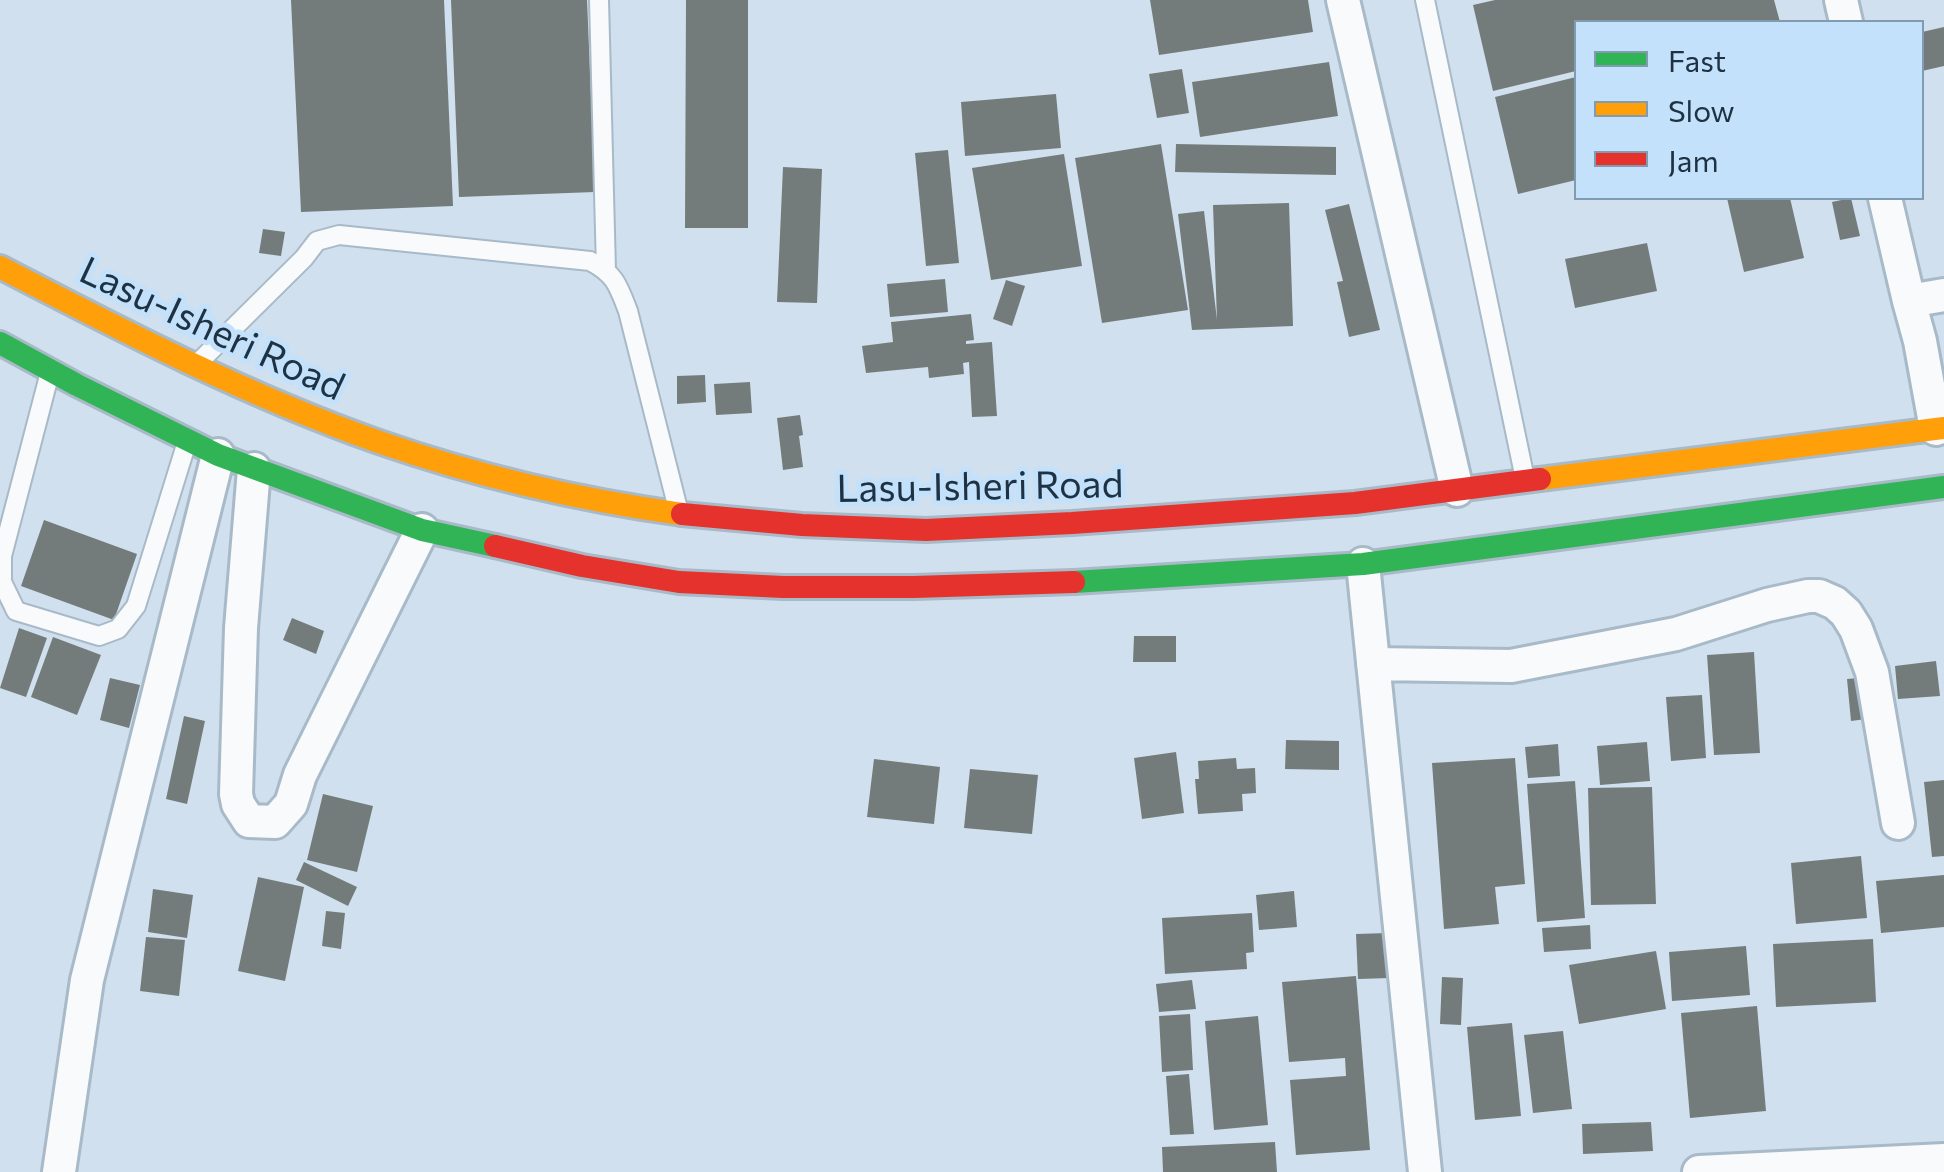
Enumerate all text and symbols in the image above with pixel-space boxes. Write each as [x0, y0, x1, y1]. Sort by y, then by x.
legend [1574, 20, 1924, 200]
text: Fast [1668, 41, 1726, 78]
text: Slow [1668, 91, 1735, 128]
text: Jam [1668, 141, 1719, 178]
street label: Lasu-Isheri Road [72, 248, 352, 410]
street label: Lasu-Isheri Road [836, 462, 1124, 512]

